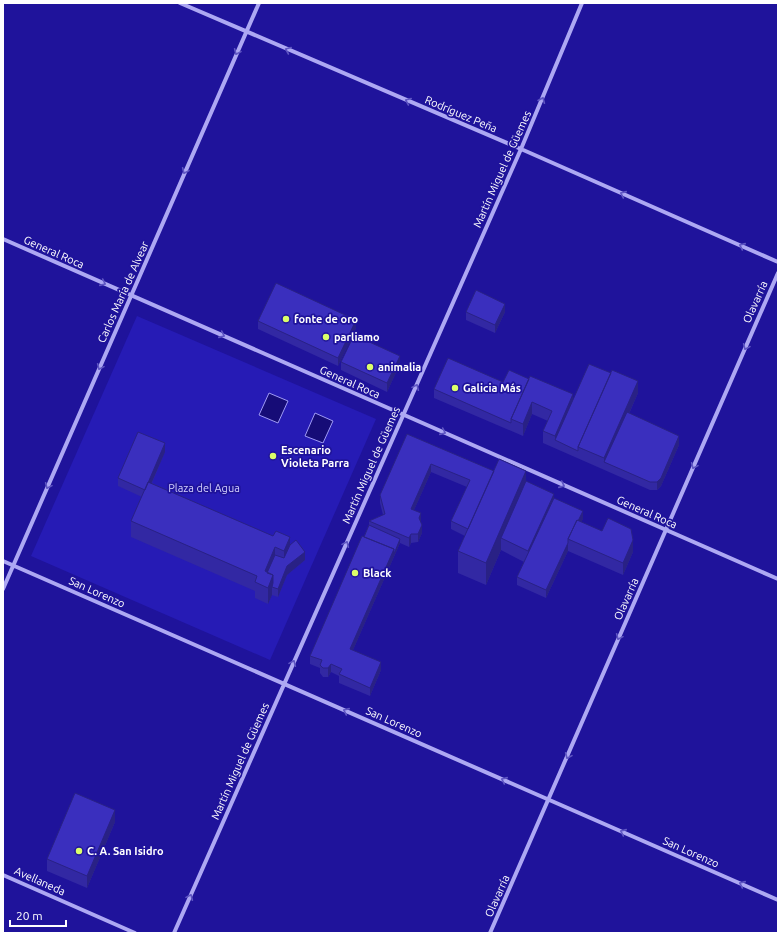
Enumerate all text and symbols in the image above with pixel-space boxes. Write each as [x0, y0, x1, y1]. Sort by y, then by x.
one-way arrow [285, 47, 292, 55]
one-way arrow [234, 48, 242, 55]
street label: Rodríguez Peña [423, 93, 499, 135]
one-way arrow [537, 97, 545, 104]
one-way arrow [404, 98, 412, 106]
street label: Martín Miguel de Güemes [471, 109, 533, 229]
one-way arrow [182, 167, 190, 174]
one-way arrow [620, 191, 628, 199]
street label: General Roca [22, 233, 86, 271]
street label: Carlos María de Alvear [95, 239, 151, 345]
one-way arrow [739, 243, 747, 251]
one-way arrow [98, 278, 106, 286]
street label: Olavarría [740, 279, 770, 325]
place label: fonte de oro [294, 313, 359, 325]
marker: fonte de oro [281, 314, 291, 324]
one-way arrow [217, 330, 225, 338]
place label: parliamo [334, 331, 380, 343]
marker: parliamo [321, 332, 331, 342]
one-way arrow [742, 343, 750, 350]
place label: animalia [378, 361, 421, 373]
one-way arrow [97, 362, 105, 370]
marker: animalia [365, 362, 375, 372]
street label: General Roca [318, 363, 382, 401]
place label: Galicia Más [463, 382, 521, 394]
marker: Galicia Más [450, 383, 460, 393]
one-way arrow [411, 384, 419, 391]
street label: Martín Miguel de Güemes [340, 405, 402, 525]
one-way arrow [440, 428, 447, 436]
place label: Escenario Violeta Parra [281, 444, 349, 469]
marker: Escenario Violeta Parra [268, 451, 278, 461]
one-way arrow [691, 462, 699, 470]
one-way arrow [558, 480, 566, 488]
one-way arrow [45, 482, 53, 489]
park label: Plaza del Agua [168, 482, 240, 494]
street label: General Roca [615, 493, 679, 531]
one-way arrow [341, 541, 349, 549]
place label: Black [363, 567, 392, 579]
marker: Black [350, 568, 360, 578]
street label: San Lorenzo [67, 574, 127, 610]
street label: Olavarría [611, 576, 641, 622]
one-way arrow [616, 633, 624, 640]
one-way arrow [288, 660, 296, 668]
street label: Martín Miguel de Güemes [209, 701, 271, 821]
street label: San Lorenzo [364, 704, 424, 740]
one-way arrow [343, 708, 351, 716]
one-way arrow [564, 752, 572, 759]
one-way arrow [501, 777, 508, 785]
one-way arrow [620, 829, 628, 837]
street label: San Lorenzo [661, 834, 721, 870]
place label: C. A. San Isidro [87, 845, 164, 857]
marker: C. A. San Isidro [74, 846, 84, 856]
street label: Avellaneda [13, 864, 67, 898]
street label: Olavarría [482, 873, 512, 919]
one-way arrow [739, 881, 747, 889]
one-way arrow [185, 894, 193, 901]
scale bar [10, 902, 66, 928]
text: 20 m [16, 909, 43, 922]

